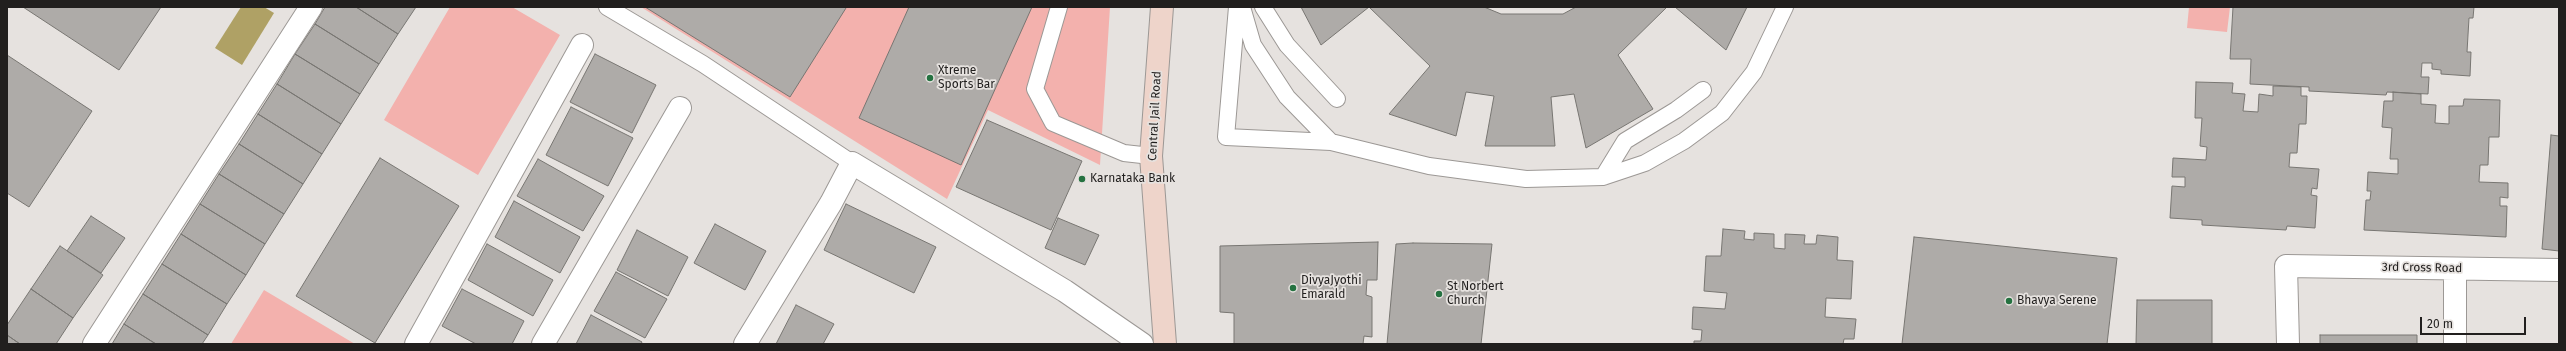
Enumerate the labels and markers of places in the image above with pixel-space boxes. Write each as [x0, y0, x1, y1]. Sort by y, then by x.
place label: Xtreme Sports Bar [938, 64, 995, 92]
marker: Xtreme Sports Bar [925, 73, 935, 83]
place label: Karnataka Bank [1090, 172, 1175, 186]
marker: Karnataka Bank [1077, 174, 1087, 184]
place label: DivyaJyothi Emarald [1301, 274, 1362, 302]
place label: St Norbert Church [1447, 280, 1504, 308]
marker: DivyaJyothi Emarald [1288, 283, 1298, 293]
marker: St Norbert Church [1434, 289, 1444, 299]
place label: Bhavya Serene [2017, 294, 2096, 308]
marker: Bhavya Serene [2004, 296, 2014, 306]

